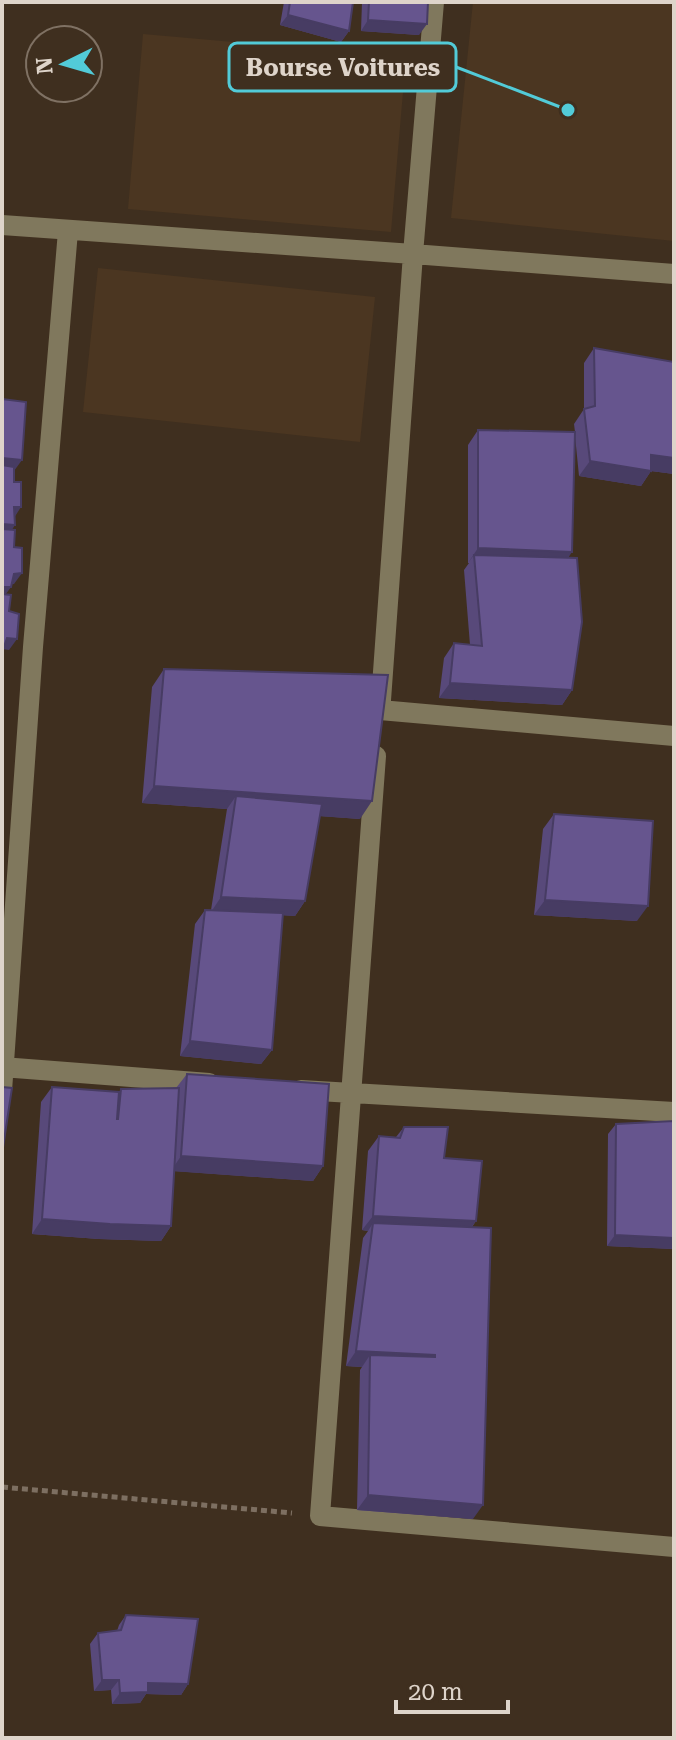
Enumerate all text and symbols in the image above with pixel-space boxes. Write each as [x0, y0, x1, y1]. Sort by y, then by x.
north arrow [24, 24, 104, 104]
callout: Bourse Voitures [229, 43, 456, 91]
text: Bourse Voitures [246, 54, 440, 82]
text: N [31, 56, 58, 75]
scale bar [396, 1664, 508, 1714]
text: 20 m [408, 1678, 463, 1706]

